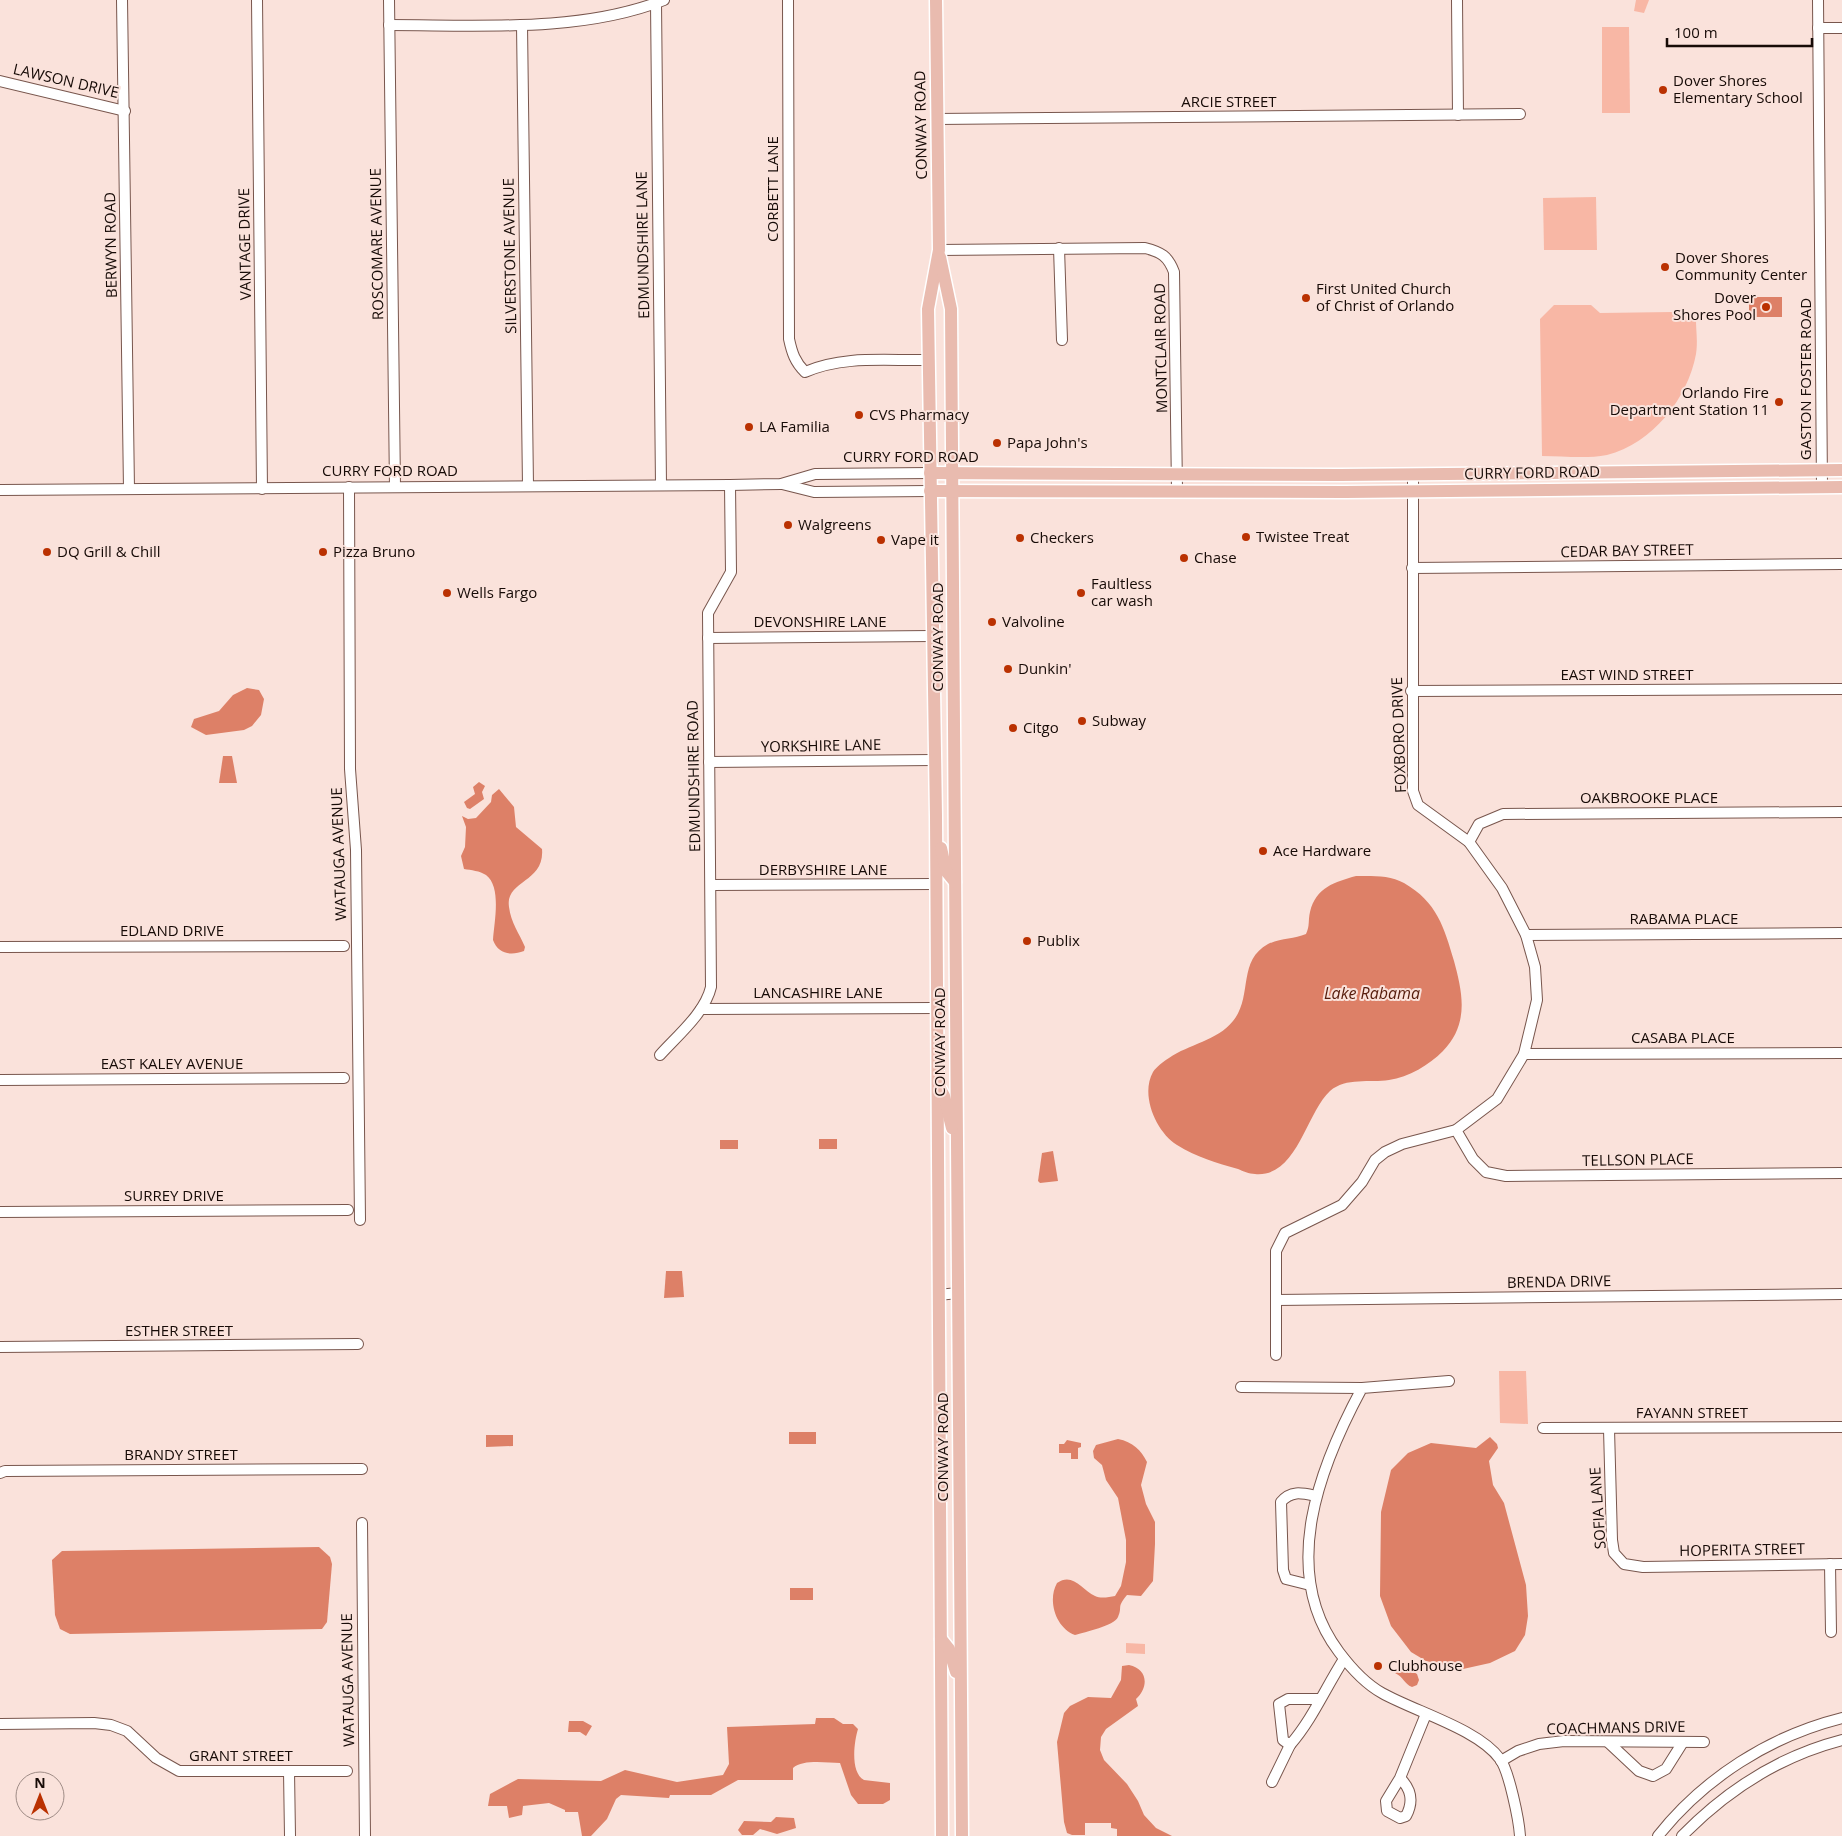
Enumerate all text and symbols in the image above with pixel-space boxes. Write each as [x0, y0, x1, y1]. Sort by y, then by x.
scale bar [1667, 15, 1812, 47]
text: 100 m [1674, 22, 1718, 42]
street label: LAWSON DRIVE [11, 58, 121, 102]
street label: CONWAY ROAD [909, 70, 931, 180]
place label: Dover Shores Elementary School [1673, 70, 1803, 107]
marker: Dover Shores Elementary School [1657, 84, 1669, 96]
street label: ARCIE STREET [1181, 91, 1277, 111]
street label: CORBETT LANE [762, 136, 782, 242]
street label: ROSCOMARE AVENUE [365, 168, 387, 320]
street label: EDMUNDSHIRE LANE [631, 171, 653, 319]
street label: SILVERSTONE AVENUE [498, 178, 520, 334]
street label: VANTAGE DRIVE [233, 188, 255, 300]
street label: BERWYN ROAD [99, 192, 121, 298]
place label: Dover Shores Community Center [1675, 247, 1807, 284]
marker: Dover Shores Community Center [1659, 261, 1671, 273]
place label: First United Church of Christ of Orlando [1316, 278, 1454, 315]
street label: MONTCLAIR ROAD [1149, 283, 1171, 413]
place label: Dover Shores Pool [1673, 287, 1756, 324]
marker: First United Church of Christ of Orlando [1300, 292, 1312, 304]
street label: GASTON FOSTER ROAD [1795, 298, 1815, 460]
marker: Dover Shores Pool [1760, 301, 1772, 313]
place label: Orlando Fire Department Station 11 [1610, 382, 1769, 419]
marker: Orlando Fire Department Station 11 [1773, 396, 1785, 408]
place label: CVS Pharmacy [869, 404, 970, 424]
marker: CVS Pharmacy [853, 409, 865, 421]
place label: LA Familia [759, 416, 830, 436]
marker: LA Familia [743, 421, 755, 433]
place label: Papa John's [1007, 432, 1088, 452]
marker: Papa John's [991, 437, 1003, 449]
street label: CURRY FORD ROAD [843, 446, 979, 466]
street label: CURRY FORD ROAD [322, 460, 458, 480]
street label: CURRY FORD ROAD [1464, 461, 1600, 483]
place label: Walgreens [798, 514, 871, 534]
marker: Walgreens [782, 519, 794, 531]
place label: Twistee Treat [1256, 526, 1349, 546]
place label: Checkers [1030, 527, 1094, 547]
place label: Vape it [891, 529, 939, 549]
marker: Twistee Treat [1240, 531, 1252, 543]
marker: Checkers [1014, 532, 1026, 544]
marker: Vape it [875, 534, 887, 546]
street label: CEDAR BAY STREET [1560, 539, 1695, 561]
place label: DQ Grill & Chill [57, 541, 161, 561]
place label: Pizza Bruno [333, 541, 415, 561]
marker: DQ Grill & Chill [41, 546, 53, 558]
marker: Pizza Bruno [317, 546, 329, 558]
place label: Chase [1194, 547, 1237, 567]
marker: Chase [1178, 552, 1190, 564]
place label: Faultless car wash [1091, 573, 1153, 610]
place label: Wells Fargo [457, 582, 537, 602]
street label: CONWAY ROAD [927, 582, 947, 692]
marker: Wells Fargo [441, 587, 453, 599]
marker: Faultless car wash [1075, 587, 1087, 599]
street label: DEVONSHIRE LANE [753, 611, 887, 631]
place label: Valvoline [1002, 611, 1065, 631]
marker: Valvoline [986, 616, 998, 628]
place label: Dunkin' [1018, 658, 1071, 678]
marker: Dunkin' [1002, 663, 1014, 675]
street label: EAST WIND STREET [1561, 664, 1694, 684]
street label: FOXBORO DRIVE [1386, 677, 1410, 793]
street label: EDMUNDSHIRE ROAD [682, 700, 704, 852]
place label: Subway [1092, 710, 1147, 730]
marker: Subway [1076, 715, 1088, 727]
place label: Citgo [1023, 717, 1059, 737]
marker: Citgo [1007, 722, 1019, 734]
street label: YORKSHIRE LANE [761, 734, 881, 756]
street label: WATAUGA AVENUE [326, 787, 350, 921]
street label: OAKBROOKE PLACE [1580, 787, 1718, 807]
place label: Ace Hardware [1273, 840, 1371, 860]
marker: Ace Hardware [1257, 845, 1269, 857]
street label: DERBYSHIRE LANE [759, 859, 887, 879]
street label: RABAMA PLACE [1630, 908, 1738, 928]
street label: EDLAND DRIVE [120, 920, 224, 940]
place label: Publix [1037, 930, 1080, 950]
marker: Publix [1021, 935, 1033, 947]
street label: LANCASHIRE LANE [753, 982, 883, 1002]
water label: Lake Rabama [1324, 982, 1420, 1004]
street label: CONWAY ROAD [929, 987, 949, 1097]
street label: CASABA PLACE [1631, 1027, 1735, 1047]
street label: EAST KALEY AVENUE [101, 1053, 243, 1073]
street label: TELLSON PLACE [1582, 1148, 1694, 1170]
street label: SURREY DRIVE [124, 1185, 224, 1205]
street label: BRENDA DRIVE [1507, 1270, 1611, 1292]
street label: ESTHER STREET [125, 1320, 234, 1340]
street label: CONWAY ROAD [932, 1392, 952, 1502]
street label: FAYANN STREET [1636, 1402, 1749, 1422]
street label: BRANDY STREET [124, 1444, 239, 1464]
street label: SOFIA LANE [1584, 1466, 1610, 1550]
street label: HOPERITA STREET [1679, 1538, 1806, 1560]
street label: WATAUGA AVENUE [336, 1613, 358, 1747]
place label: Clubhouse [1388, 1655, 1463, 1675]
marker: Clubhouse [1372, 1660, 1384, 1672]
street label: COACHMANS DRIVE [1546, 1716, 1686, 1738]
street label: GRANT STREET [189, 1745, 294, 1765]
north arrow [15, 1771, 65, 1821]
text: N [34, 1773, 46, 1792]

